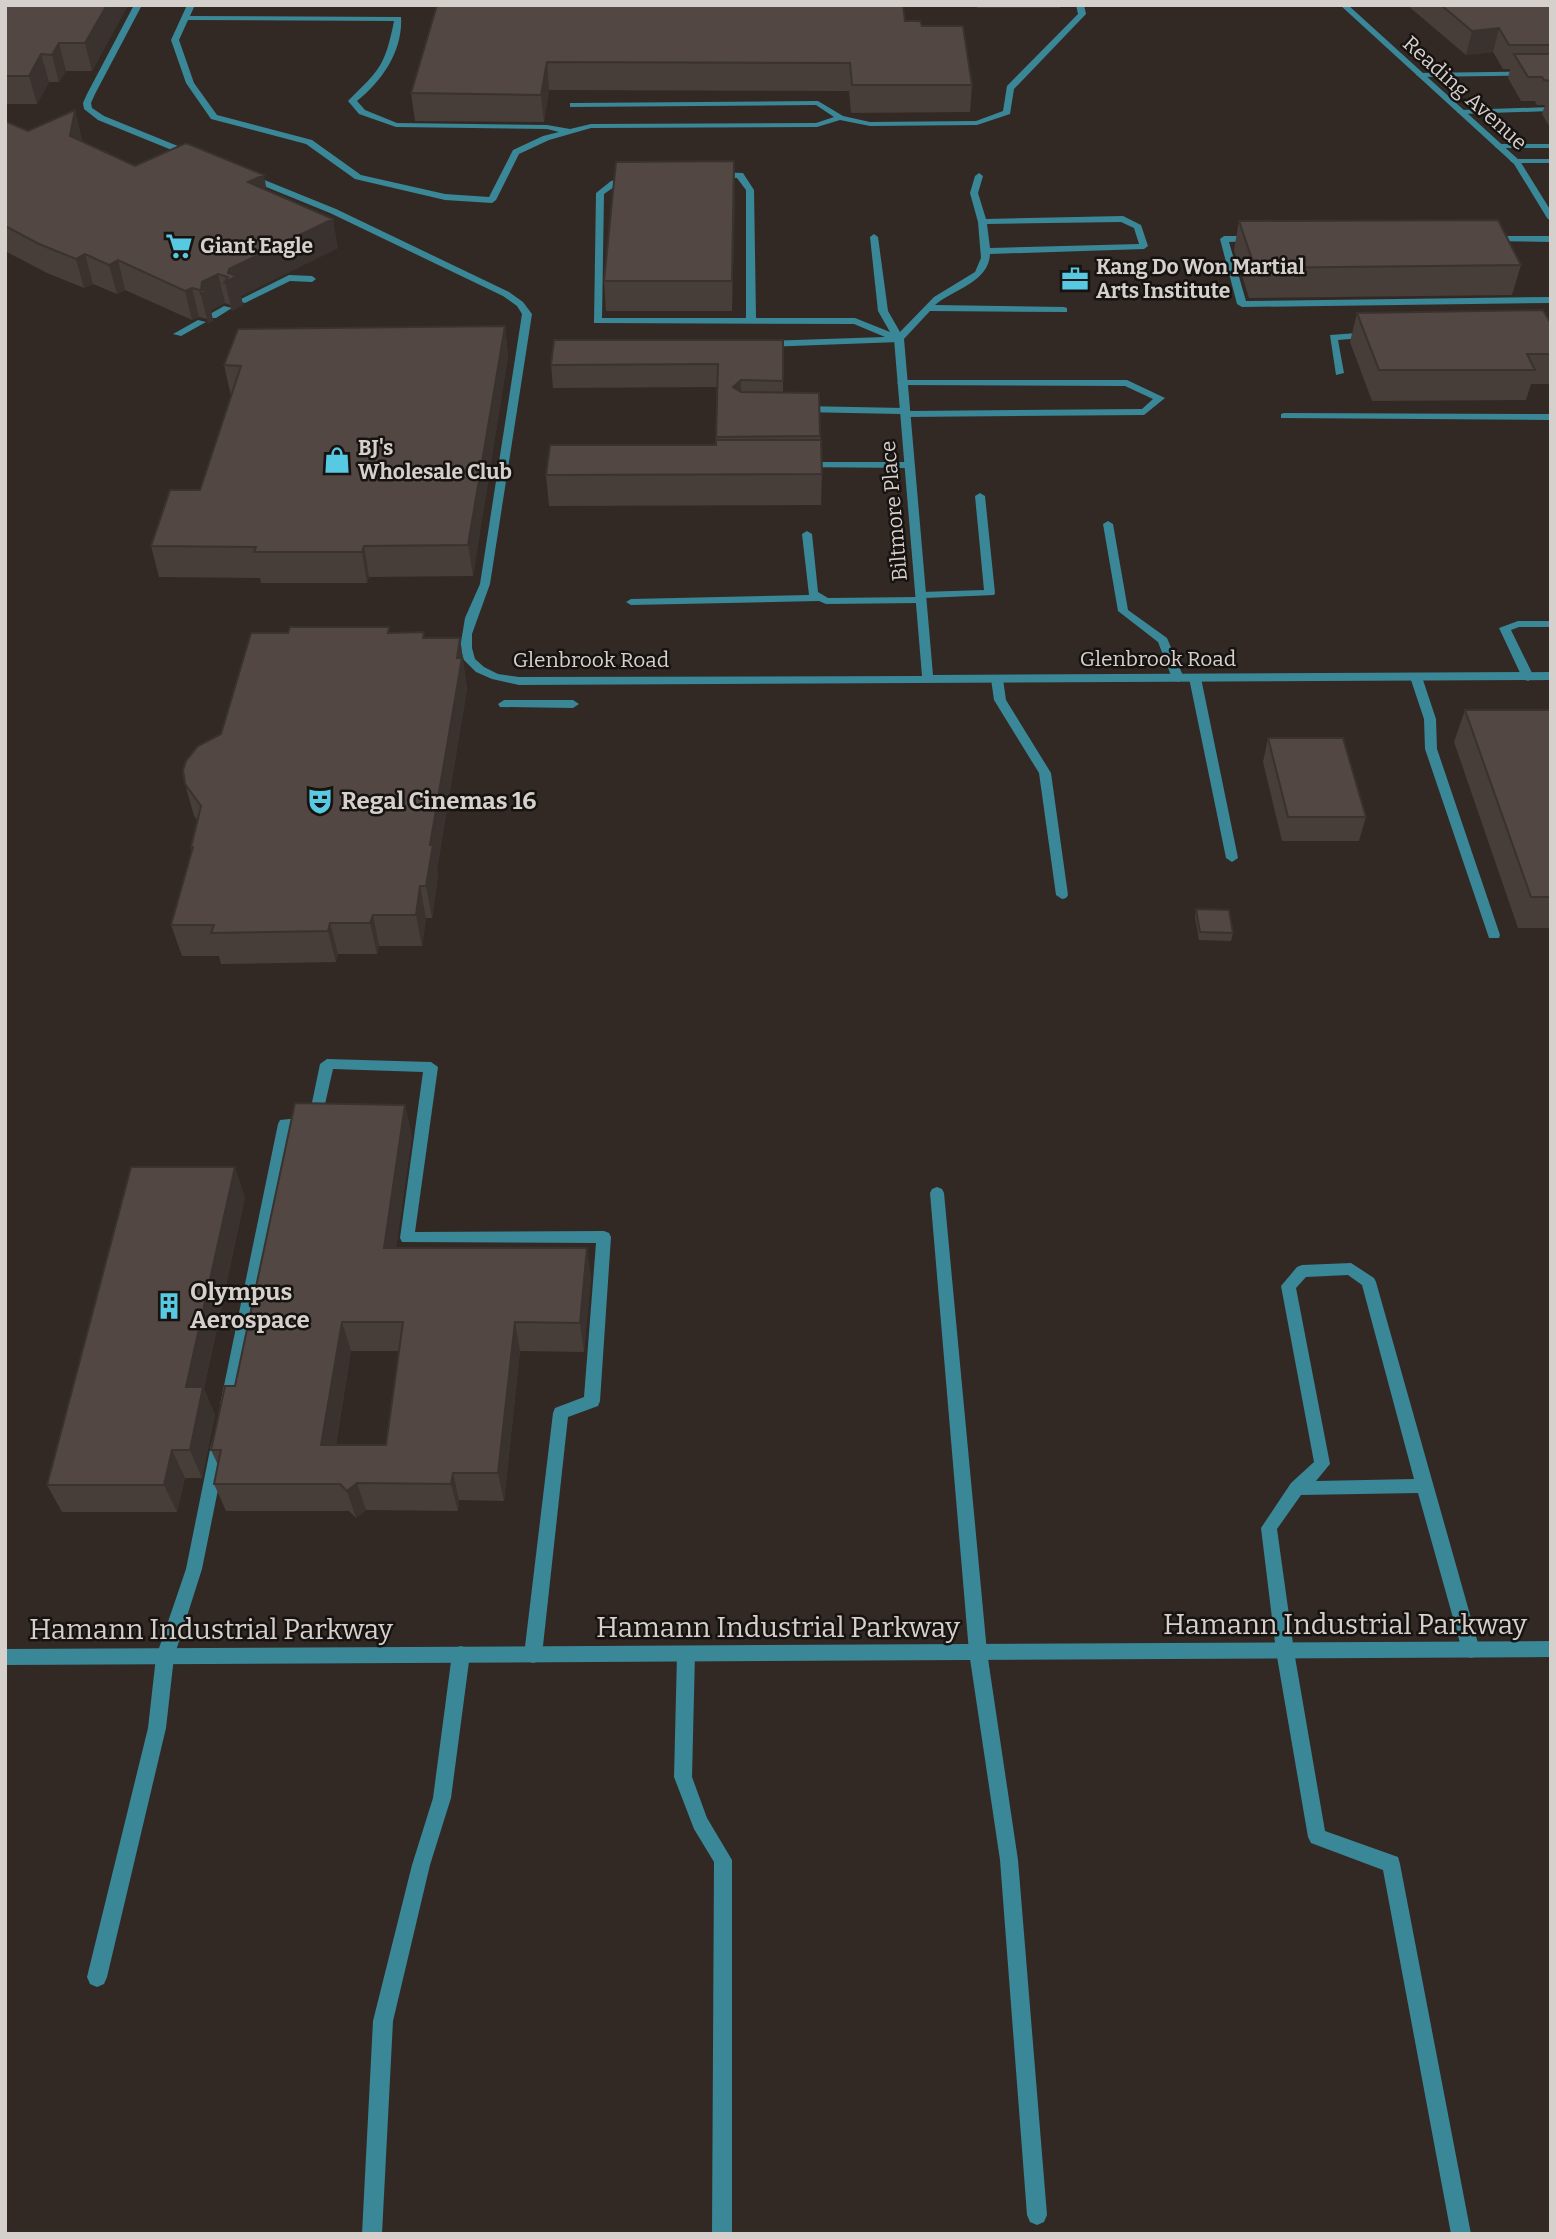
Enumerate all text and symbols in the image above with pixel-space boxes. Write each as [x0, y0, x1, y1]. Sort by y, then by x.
street label: Reading Avenue [1398, 30, 1532, 156]
supermarket icon: Giant Eagle [164, 231, 194, 261]
place label: Giant Eagle [200, 233, 313, 259]
place label: Kang Do Won Martial Arts Institute [1096, 254, 1305, 304]
office icon: Kang Do Won Martial Arts Institute [1060, 264, 1090, 294]
place label: BJ's Wholesale Club [358, 435, 512, 485]
street label: Biltmore Place [875, 440, 913, 582]
shop icon: BJ's Wholesale Club [322, 445, 352, 475]
street label: Glenbrook Road [1080, 646, 1236, 672]
street label: Glenbrook Road [513, 647, 669, 673]
theatre icon: Regal Cinemas 16 [305, 786, 335, 816]
place label: Regal Cinemas 16 [341, 787, 536, 815]
place label: Olympus Aerospace [190, 1278, 310, 1334]
building icon: Olympus Aerospace [154, 1291, 184, 1321]
street label: Hamann Industrial Parkway [1163, 1608, 1527, 1641]
street label: Hamann Industrial Parkway [596, 1611, 960, 1644]
street label: Hamann Industrial Parkway [29, 1613, 393, 1646]

